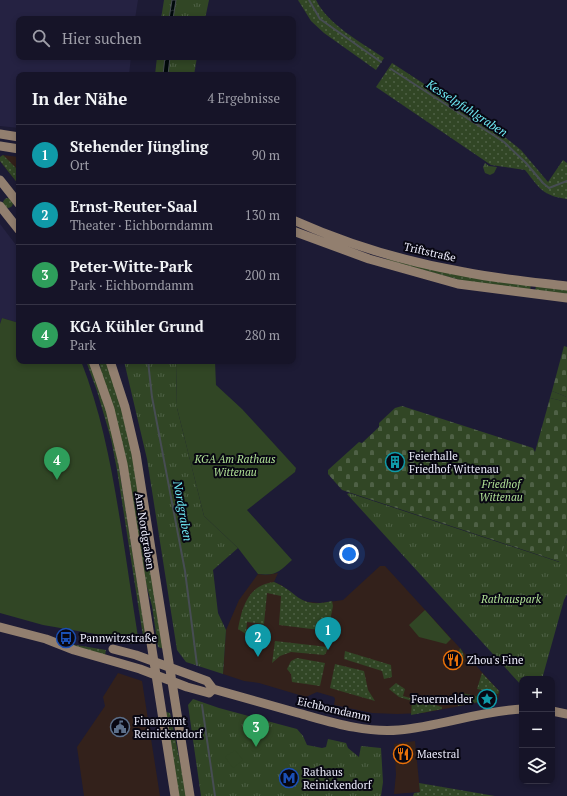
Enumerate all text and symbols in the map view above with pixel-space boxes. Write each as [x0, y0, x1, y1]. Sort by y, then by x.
search box [16, 16, 296, 60]
icon: search [30, 27, 52, 49]
text: Hier suchen [62, 28, 142, 48]
water label: Kesselpfuhlgraben [423, 76, 510, 140]
text: In der Nähe [32, 87, 127, 110]
text: 4 Ergebnisse [207, 89, 280, 107]
text: Stehender Jüngling [70, 136, 208, 156]
text: 1 [41, 146, 49, 164]
text: 90 m [252, 146, 280, 164]
text: Ort [70, 156, 89, 174]
text: Ernst-Reuter-Saal [70, 196, 197, 216]
text: 2 [41, 206, 49, 224]
text: 130 m [245, 206, 280, 224]
text: Theater · Eichborndamm [70, 216, 213, 234]
street label: Triftstraße [403, 239, 458, 265]
text: Peter-Witte-Park [70, 256, 192, 276]
text: 3 [41, 266, 49, 284]
text: 200 m [245, 266, 280, 284]
text: Park · Eichborndamm [70, 276, 194, 294]
text: KGA Kühler Grund [70, 316, 204, 336]
text: 4 [41, 326, 49, 344]
text: 280 m [245, 326, 280, 344]
text: Park [70, 336, 96, 354]
pin: 4 [44, 447, 70, 480]
place label: Feierhalle Friedhof Wittenau [409, 449, 499, 476]
building icon: Feierhalle Friedhof Wittenau [384, 451, 406, 473]
park label: KGA Am Rathaus Wittenau [193, 452, 276, 479]
park label: Friedhof Wittenau [479, 477, 523, 504]
water label: Nordgraben [170, 479, 196, 542]
street label: Am Nordgraben [132, 491, 158, 571]
your location [339, 544, 359, 564]
park label: Rathauspark [480, 592, 542, 606]
pin: 1 [315, 617, 341, 650]
pin: 2 [245, 624, 271, 657]
bus stop icon: Pannwitzstraße [55, 627, 77, 649]
place label: Pannwitzstraße [80, 631, 158, 645]
restaurant icon: Zhou's Fine [442, 649, 464, 671]
place label: Zhou's Fine [467, 653, 524, 667]
map controls [519, 676, 555, 784]
button: + [519, 676, 555, 712]
place icon: Feuermelder [476, 688, 498, 710]
place label: Feuermelder [411, 692, 474, 706]
street label: Eichborndamm [296, 694, 372, 724]
button: − [519, 712, 555, 748]
place label: Finanzamt Reinickendorf [134, 714, 204, 741]
pin: 3 [243, 714, 269, 747]
public building icon: Finanzamt Reinickendorf [109, 716, 131, 738]
restaurant icon: Maestral [392, 743, 414, 765]
place label: Maestral [417, 747, 460, 761]
button: layers [519, 748, 555, 784]
place label: Rathaus Reinickendorf [303, 765, 373, 792]
metro station icon: Rathaus Reinickendorf [278, 767, 300, 789]

